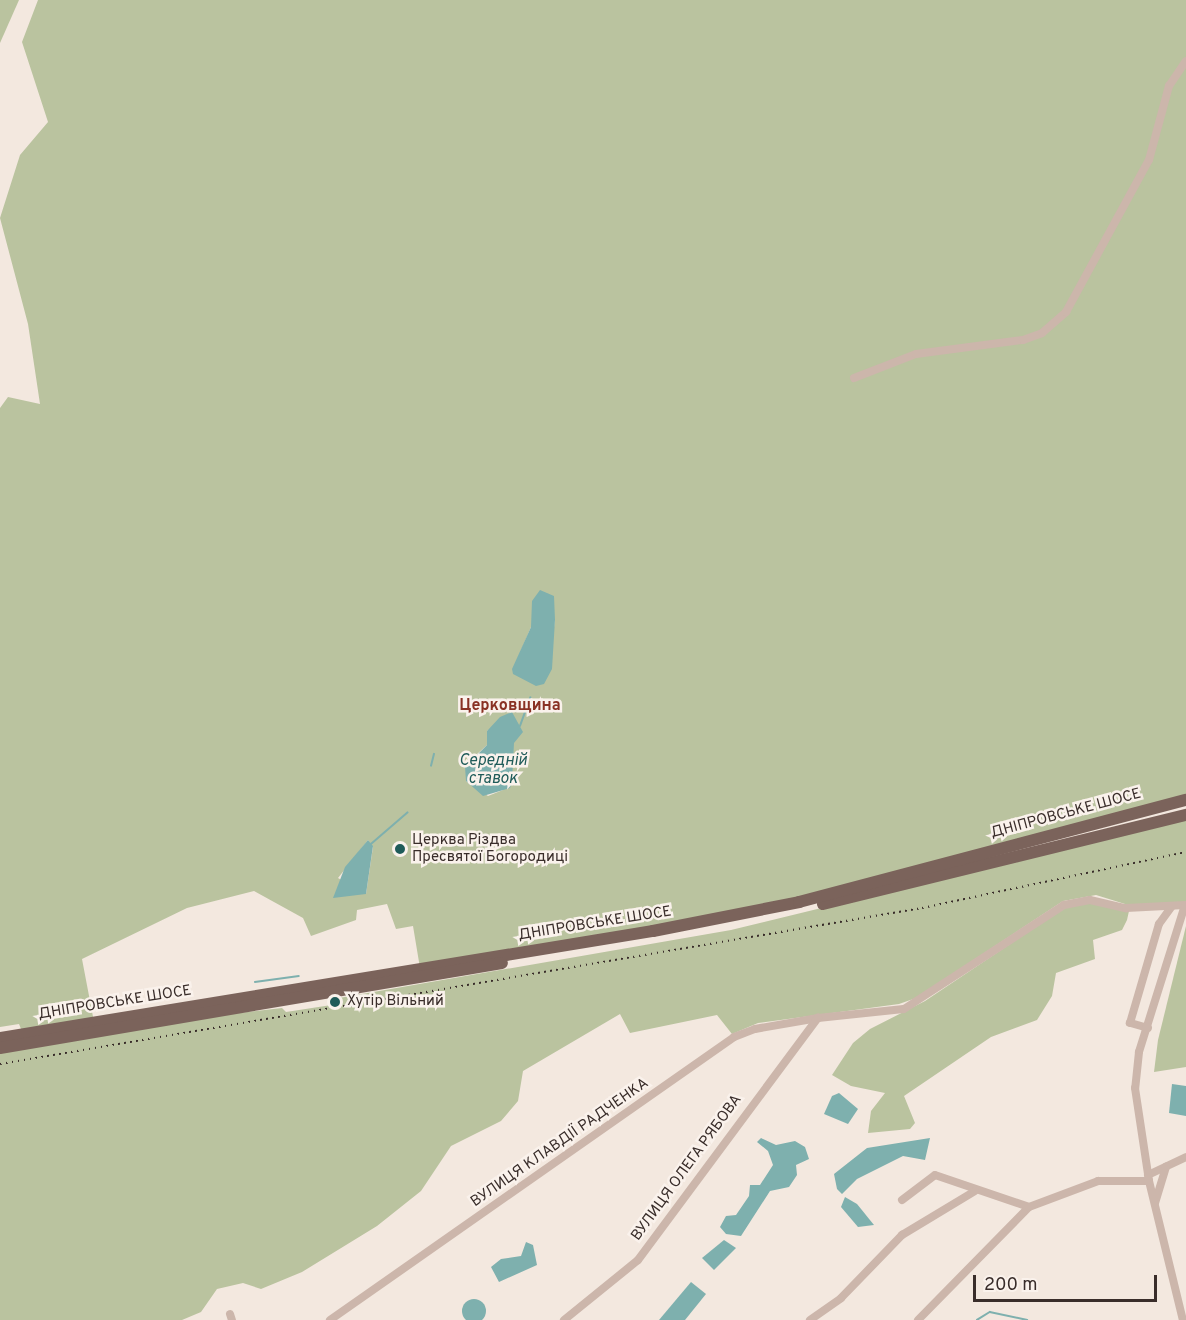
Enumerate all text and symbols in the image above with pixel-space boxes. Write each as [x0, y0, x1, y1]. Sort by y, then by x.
district label: Церковщина [459, 696, 561, 716]
water label: Середній ставок [459, 751, 527, 789]
street label: ДНІПРОВСЬКЕ ШОСЕ [989, 785, 1143, 843]
place label: Церква Різдва Пресвятої Богородиці [412, 831, 568, 866]
marker: Церква Різдва Пресвятої Богородиці [393, 842, 407, 856]
street label: ДНІПРОВСЬКЕ ШОСЕ [517, 903, 673, 945]
street label: ДНІПРОВСЬКЕ ШОСЕ [37, 982, 193, 1024]
place label: Хутір Вільний [347, 993, 444, 1011]
marker: Хутір Вільний [328, 995, 342, 1009]
street label: ВУЛИЦЯ КЛАВДІЇ РАДЧЕНКА [468, 1075, 652, 1211]
street label: ВУЛИЦЯ ОЛЕГА РЯБОВА [628, 1091, 746, 1245]
scale bar [976, 1263, 1160, 1301]
text: 200 m [984, 1274, 1037, 1297]

